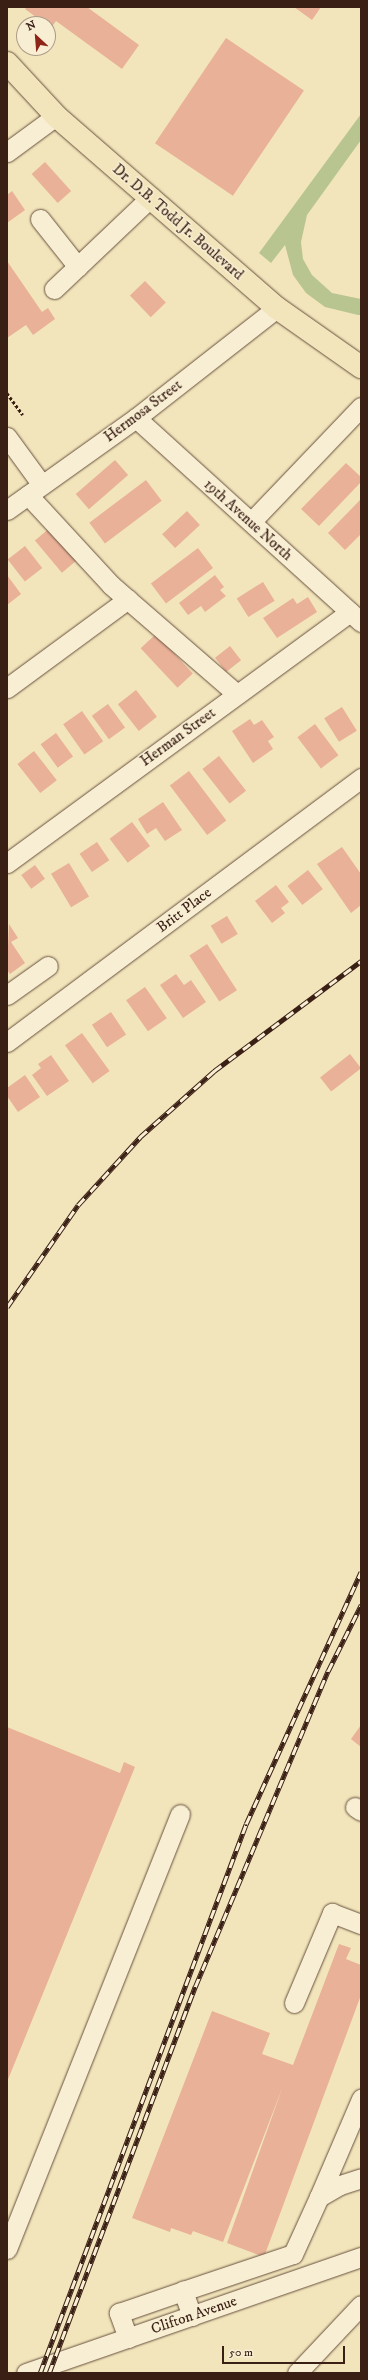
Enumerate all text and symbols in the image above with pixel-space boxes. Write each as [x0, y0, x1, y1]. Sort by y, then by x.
north arrow [16, 16, 56, 56]
text: N [24, 18, 38, 34]
street label: Dr. D.B. Todd Jr. Boulevard [109, 160, 247, 284]
street label: Hermosa Street [101, 376, 185, 446]
street label: 19th Avenue North [200, 476, 296, 564]
street label: Herman Street [137, 704, 219, 770]
street label: Britt Place [153, 884, 215, 936]
street label: Clifton Avenue [149, 2292, 239, 2338]
scale bar [224, 2338, 347, 2364]
text: 50 m [229, 2345, 253, 2360]

